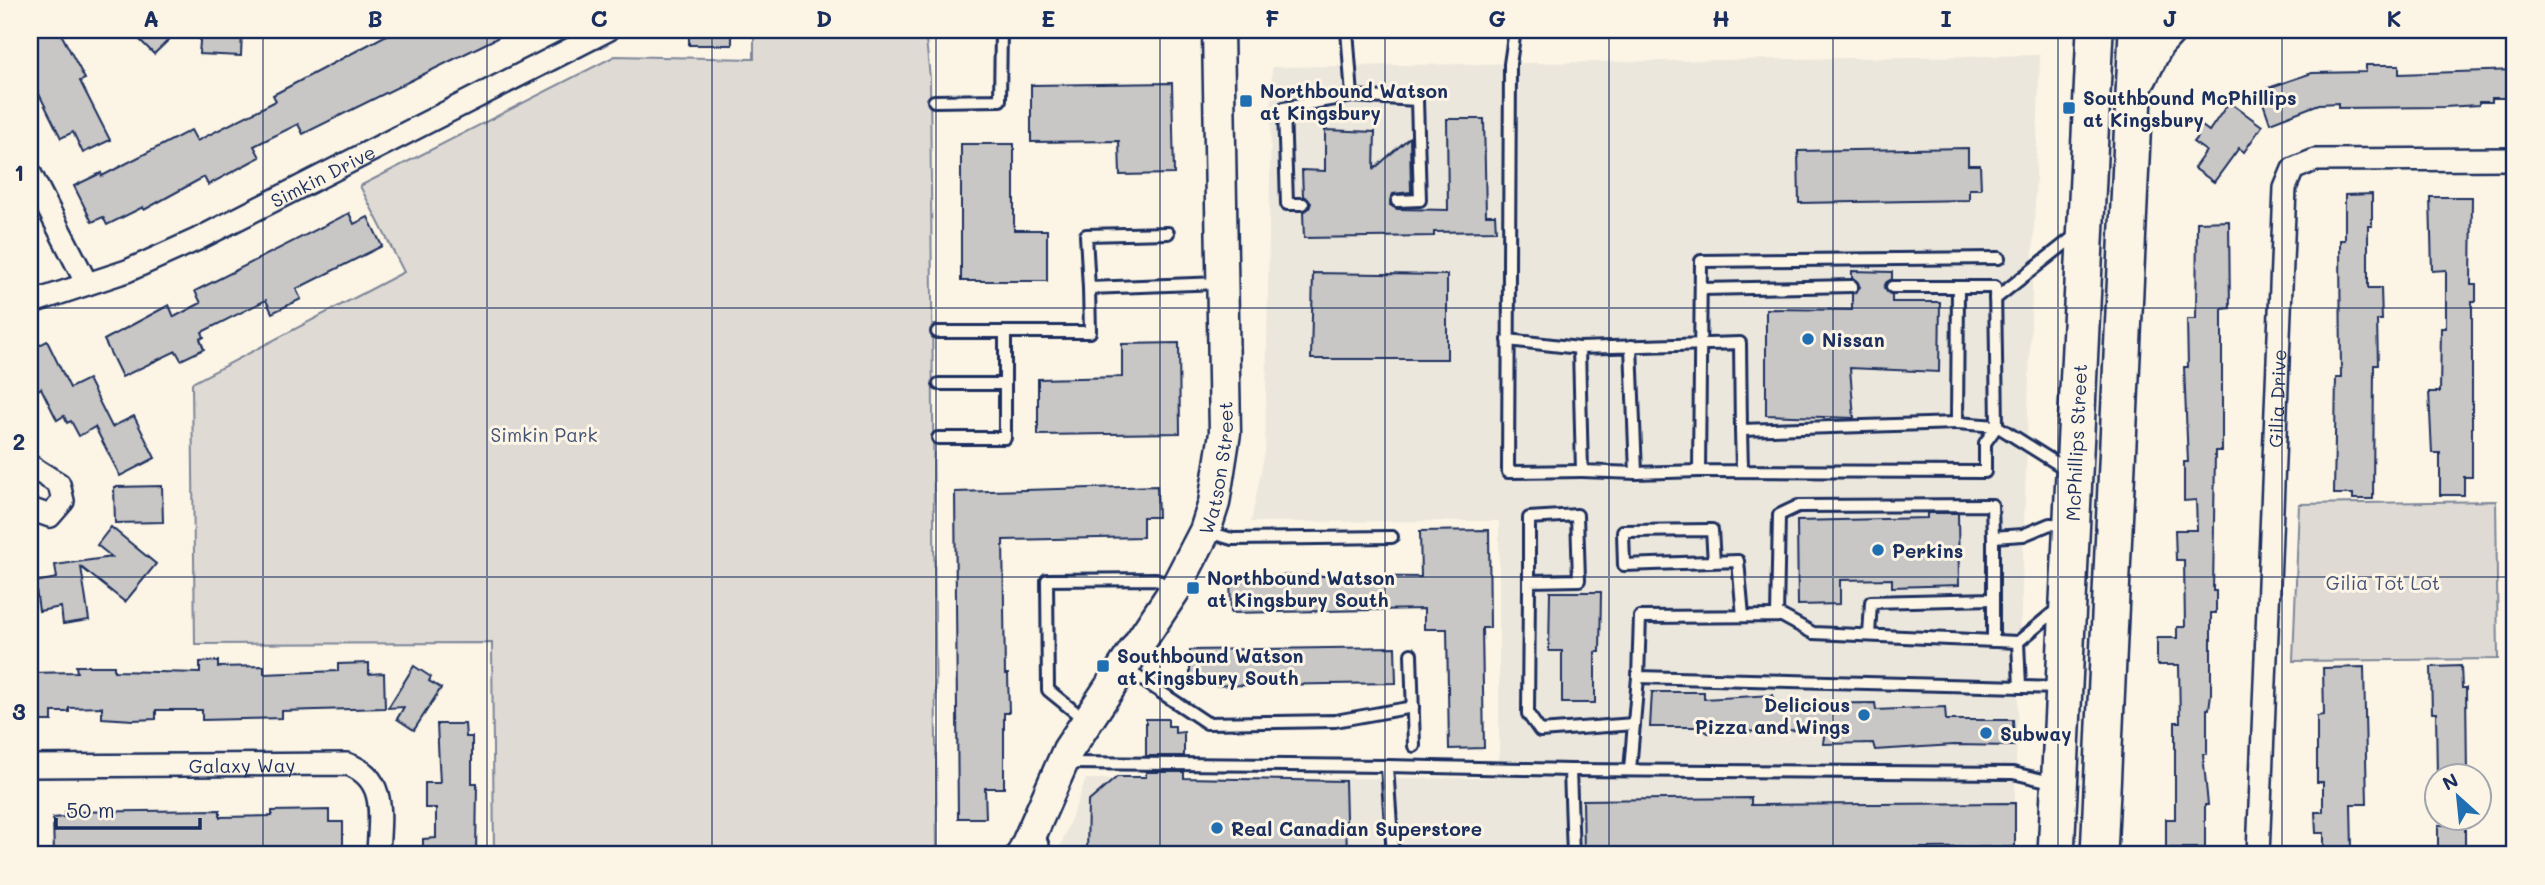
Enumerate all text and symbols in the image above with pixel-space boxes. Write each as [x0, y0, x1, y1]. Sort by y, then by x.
text: A [143, 3, 159, 33]
text: B [367, 3, 383, 33]
text: C [590, 3, 608, 33]
text: D [816, 3, 832, 33]
text: E [1041, 3, 1055, 33]
text: F [1265, 3, 1279, 33]
text: G [1488, 3, 1506, 33]
text: H [1712, 3, 1730, 33]
text: I [1940, 3, 1952, 33]
text: J [2162, 3, 2178, 33]
text: K [2386, 3, 2402, 33]
place label: Northbound Watson at Kingsbury [1260, 78, 1448, 125]
place label: Southbound McPhillips at Kingsbury [2083, 85, 2296, 132]
marker: Northbound Watson at Kingsbury [1238, 93, 1254, 109]
marker: Southbound McPhillips at Kingsbury [2061, 100, 2077, 116]
street label: Simkin Drive [266, 138, 379, 213]
text: 1 [14, 157, 24, 187]
place label: Nissan [1822, 327, 1885, 352]
marker: Nissan [1800, 331, 1816, 347]
street label: Gilia Drive [2262, 349, 2291, 448]
street label: McPhillips Street [2059, 363, 2092, 522]
street label: Watson Street [1192, 401, 1238, 537]
park label: Simkin Park [490, 422, 598, 447]
text: 2 [13, 426, 25, 456]
place label: Perkins [1892, 538, 1963, 563]
marker: Perkins [1870, 542, 1886, 558]
place label: Northbound Watson at Kingsbury South [1207, 565, 1395, 612]
park label: Gilia Tot Lot [2326, 570, 2440, 595]
marker: Northbound Watson at Kingsbury South [1185, 580, 1201, 596]
place label: Southbound Watson at Kingsbury South [1117, 643, 1303, 690]
marker: Southbound Watson at Kingsbury South [1095, 658, 1111, 674]
place label: Delicious Pizza and Wings [1695, 692, 1850, 739]
text: 3 [12, 696, 26, 726]
marker: Delicious Pizza and Wings [1856, 707, 1872, 723]
place label: Subway [2000, 721, 2071, 746]
marker: Subway [1978, 725, 1994, 741]
street label: Galaxy Way [189, 752, 295, 777]
north arrow [2422, 762, 2492, 832]
text: N [2438, 767, 2462, 796]
scale bar [56, 787, 200, 831]
text: 50 m [66, 796, 115, 823]
place label: Real Canadian Superstore [1231, 816, 1482, 841]
marker: Real Canadian Superstore [1209, 820, 1225, 836]

